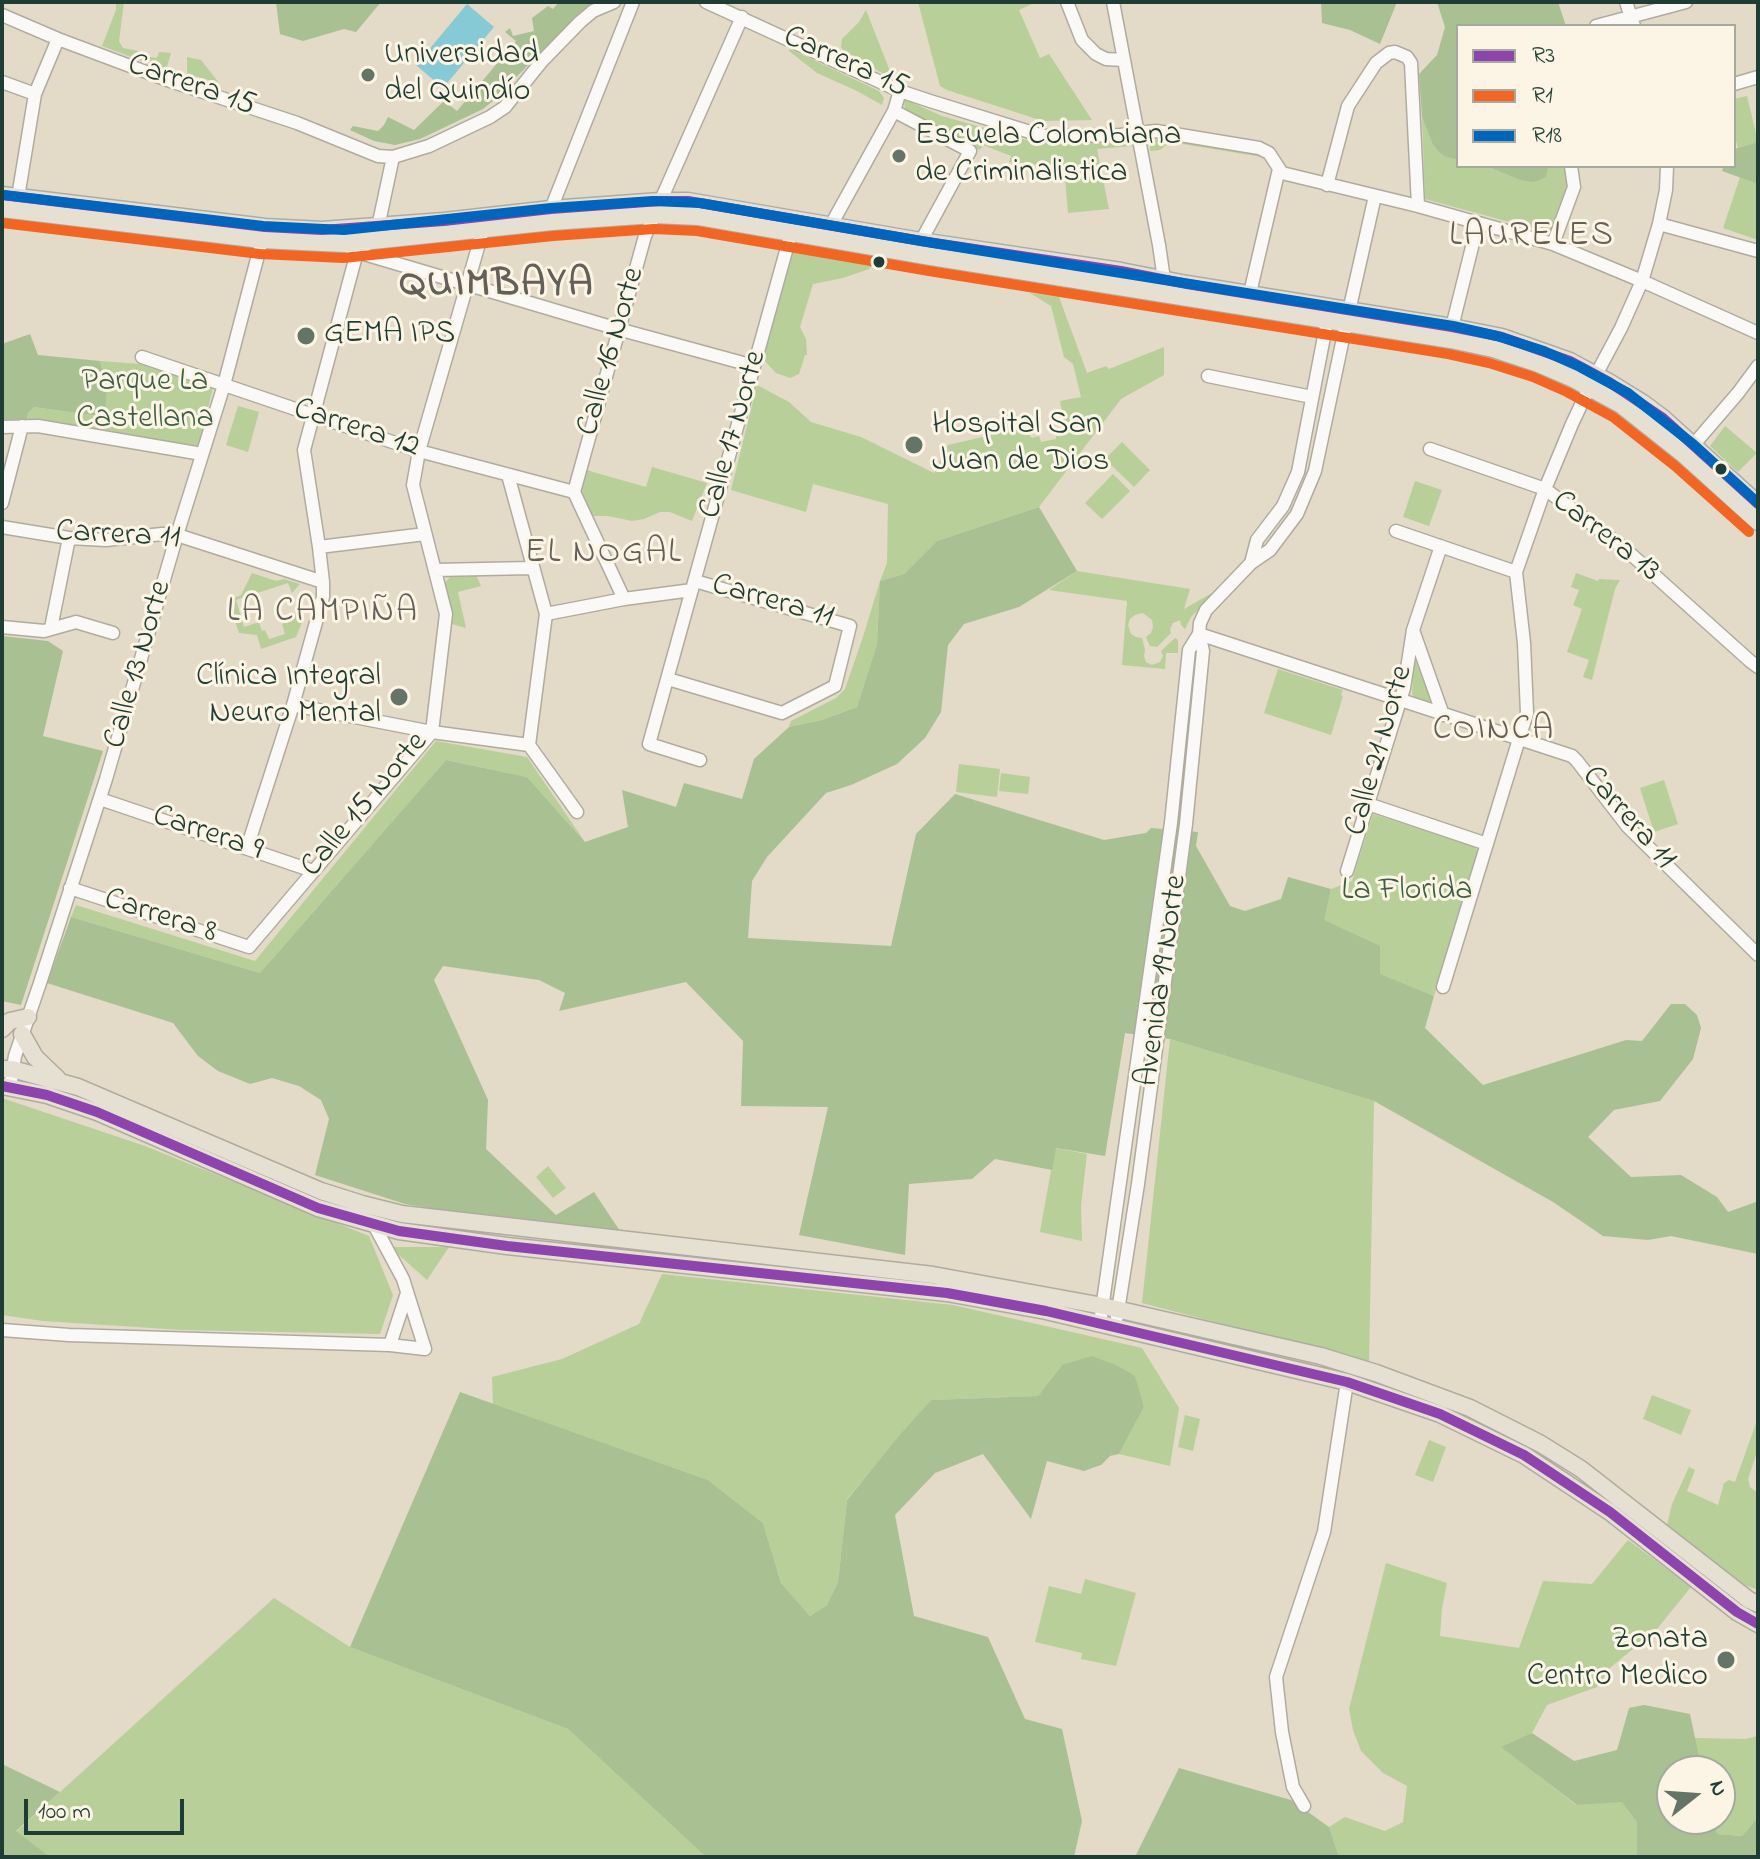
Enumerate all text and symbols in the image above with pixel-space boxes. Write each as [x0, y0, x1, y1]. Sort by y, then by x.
street label: Carrera 15 [777, 19, 913, 109]
legend [1456, 24, 1736, 168]
place label: Universidad del Quindío [384, 38, 539, 113]
text: R3 [1532, 39, 1555, 74]
street label: Carrera 15 [122, 47, 260, 127]
marker: Universidad del Quindío [359, 66, 377, 84]
text: R1 [1532, 79, 1553, 114]
place label: Escuela Colombiana de Criminalistica [915, 119, 1181, 194]
text: R18 [1532, 119, 1562, 154]
marker: Escuela Colombiana de Criminalistica [890, 147, 908, 165]
district label: LAURELES [1449, 218, 1615, 258]
unlabelled marker [871, 254, 887, 270]
district label: QUIMBAYA [399, 263, 595, 311]
street label: Calle 16 Norte [571, 263, 655, 441]
place label: GEMA IPS [324, 317, 455, 355]
marker: GEMA IPS [295, 325, 317, 347]
street label: Calle 17 Norte [693, 347, 777, 523]
park label: Parque La Castellana [76, 365, 214, 440]
street label: Carrera 12 [288, 392, 424, 468]
place label: Hospital San Juan de Dios [932, 408, 1109, 483]
marker: Hospital San Juan de Dios [903, 434, 925, 456]
unlabelled marker [1713, 461, 1729, 477]
street label: Carrera 13 [1543, 484, 1667, 592]
street label: Carrera 11 [55, 515, 181, 559]
district label: EL NOGAL [525, 535, 683, 575]
street label: Carrera 11 [707, 567, 837, 639]
street label: Calle 13 Norte [98, 577, 182, 753]
district label: LA CAMPIÑA [227, 594, 419, 634]
place label: Clínica Integral Neuro Mental [196, 660, 381, 735]
street label: Calle 21 Norte [1338, 661, 1424, 841]
marker: Clínica Integral Neuro Mental [388, 686, 410, 708]
district label: COINCA [1433, 712, 1555, 752]
street label: Calle 15 Norte [294, 726, 438, 886]
street label: Carrera 11 [1572, 759, 1682, 879]
street label: Carrera 9 [147, 798, 267, 872]
street label: Avenida 19 Norte [1130, 873, 1198, 1089]
park label: La Florida [1342, 874, 1472, 912]
street label: Carrera 8 [99, 882, 221, 954]
place label: Zonata Centro Medico [1527, 1623, 1708, 1698]
marker: Zonata Centro Medico [1715, 1649, 1737, 1671]
north arrow [1656, 1755, 1736, 1835]
text: N [1700, 1777, 1735, 1800]
scale bar [28, 1783, 188, 1833]
text: 100 m [38, 1795, 91, 1830]

